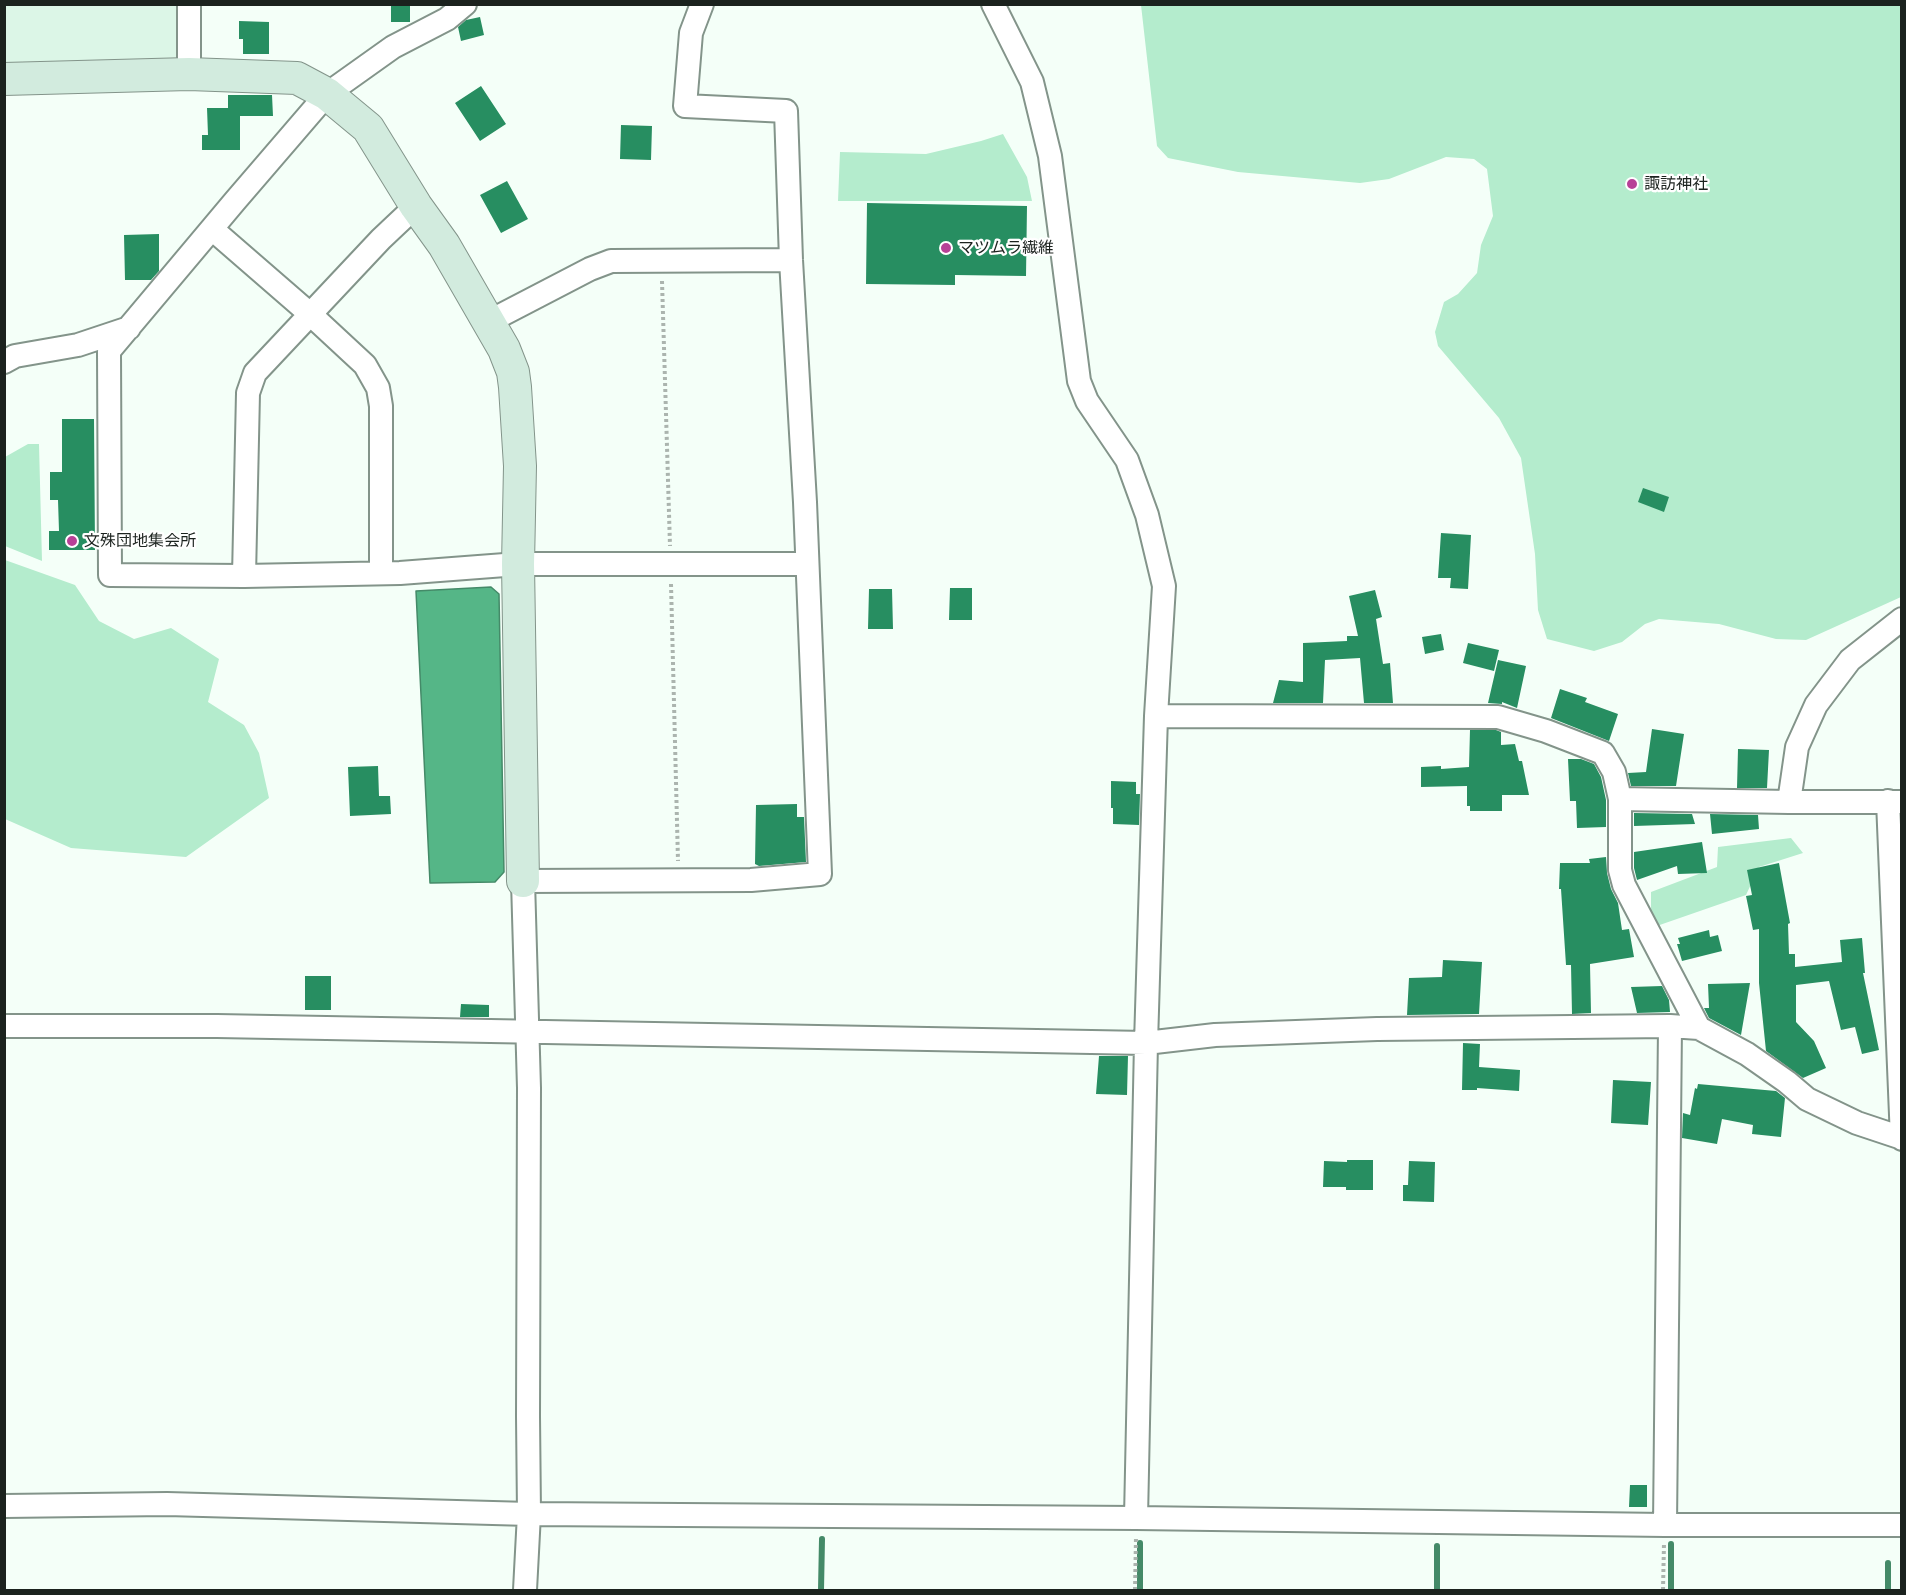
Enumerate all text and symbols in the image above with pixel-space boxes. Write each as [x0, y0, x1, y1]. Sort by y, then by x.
place label: 諏訪神社 [1644, 174, 1708, 194]
marker: 諏訪神社 [1625, 177, 1639, 191]
place label: マツムラ繊維 [958, 238, 1054, 258]
marker: マツムラ繊維 [939, 241, 953, 255]
place label: 文殊団地集会所 [84, 531, 196, 551]
marker: 文殊団地集会所 [65, 534, 79, 548]

